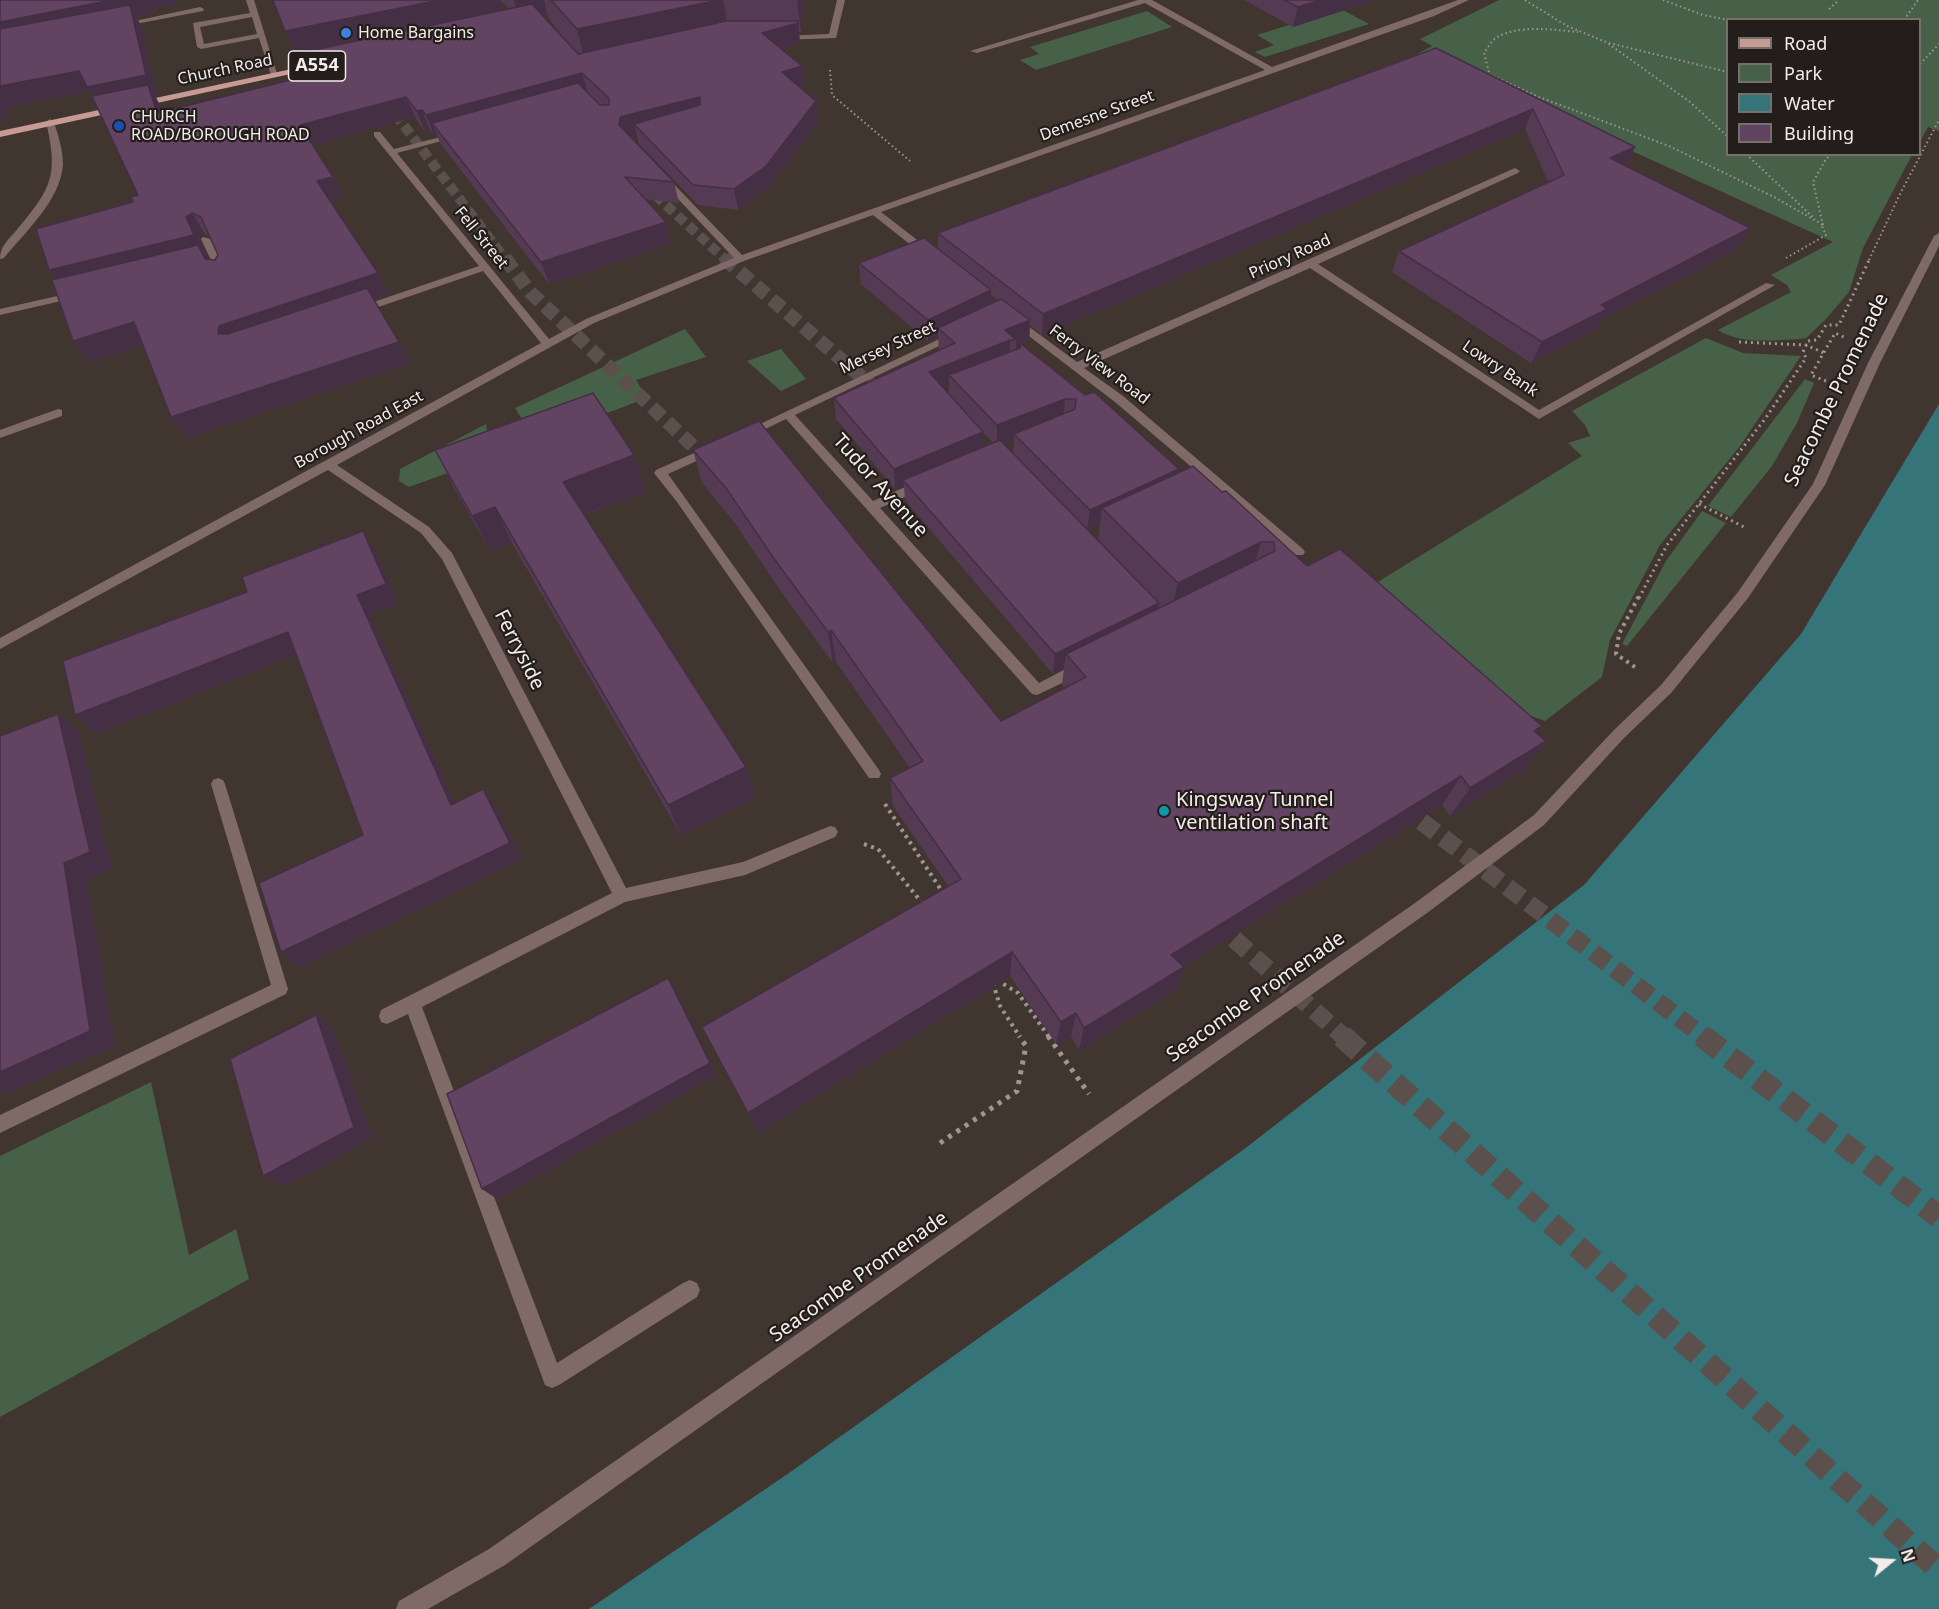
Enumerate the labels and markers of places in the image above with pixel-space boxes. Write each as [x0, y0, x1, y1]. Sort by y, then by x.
place label: Home Bargains [358, 23, 474, 43]
marker: Home Bargains [339, 26, 353, 40]
place label: CHURCH ROAD/BOROUGH ROAD [131, 107, 310, 145]
marker: CHURCH ROAD/BOROUGH ROAD [112, 119, 126, 133]
place label: Kingsway Tunnel ventilation shaft [1176, 788, 1334, 835]
marker: Kingsway Tunnel ventilation shaft [1157, 804, 1171, 818]

